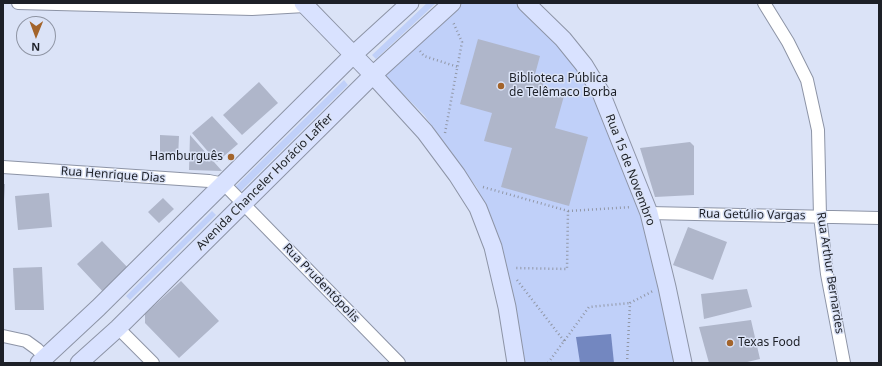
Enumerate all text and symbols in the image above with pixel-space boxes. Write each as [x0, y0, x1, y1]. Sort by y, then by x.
north arrow [16, 16, 56, 56]
text: N [31, 40, 40, 55]
place label: Biblioteca Pública de Telêmaco Borba [509, 72, 617, 100]
marker: Biblioteca Pública de Telêmaco Borba [496, 81, 506, 91]
street label: Avenida Chanceler Horácio Laffer [194, 111, 336, 253]
street label: Rua 15 de Novembro [602, 112, 658, 228]
place label: Hamburguês [149, 150, 223, 164]
marker: Hamburguês [226, 152, 236, 162]
street label: Rua Henrique Dias [60, 164, 166, 186]
street label: Rua Getúlio Vargas [698, 207, 806, 223]
street label: Rua Arthur Bernardes [813, 211, 847, 335]
street label: Rua Prudentópolis [280, 241, 362, 325]
place label: Texas Food [738, 336, 800, 350]
marker: Texas Food [725, 338, 735, 348]

